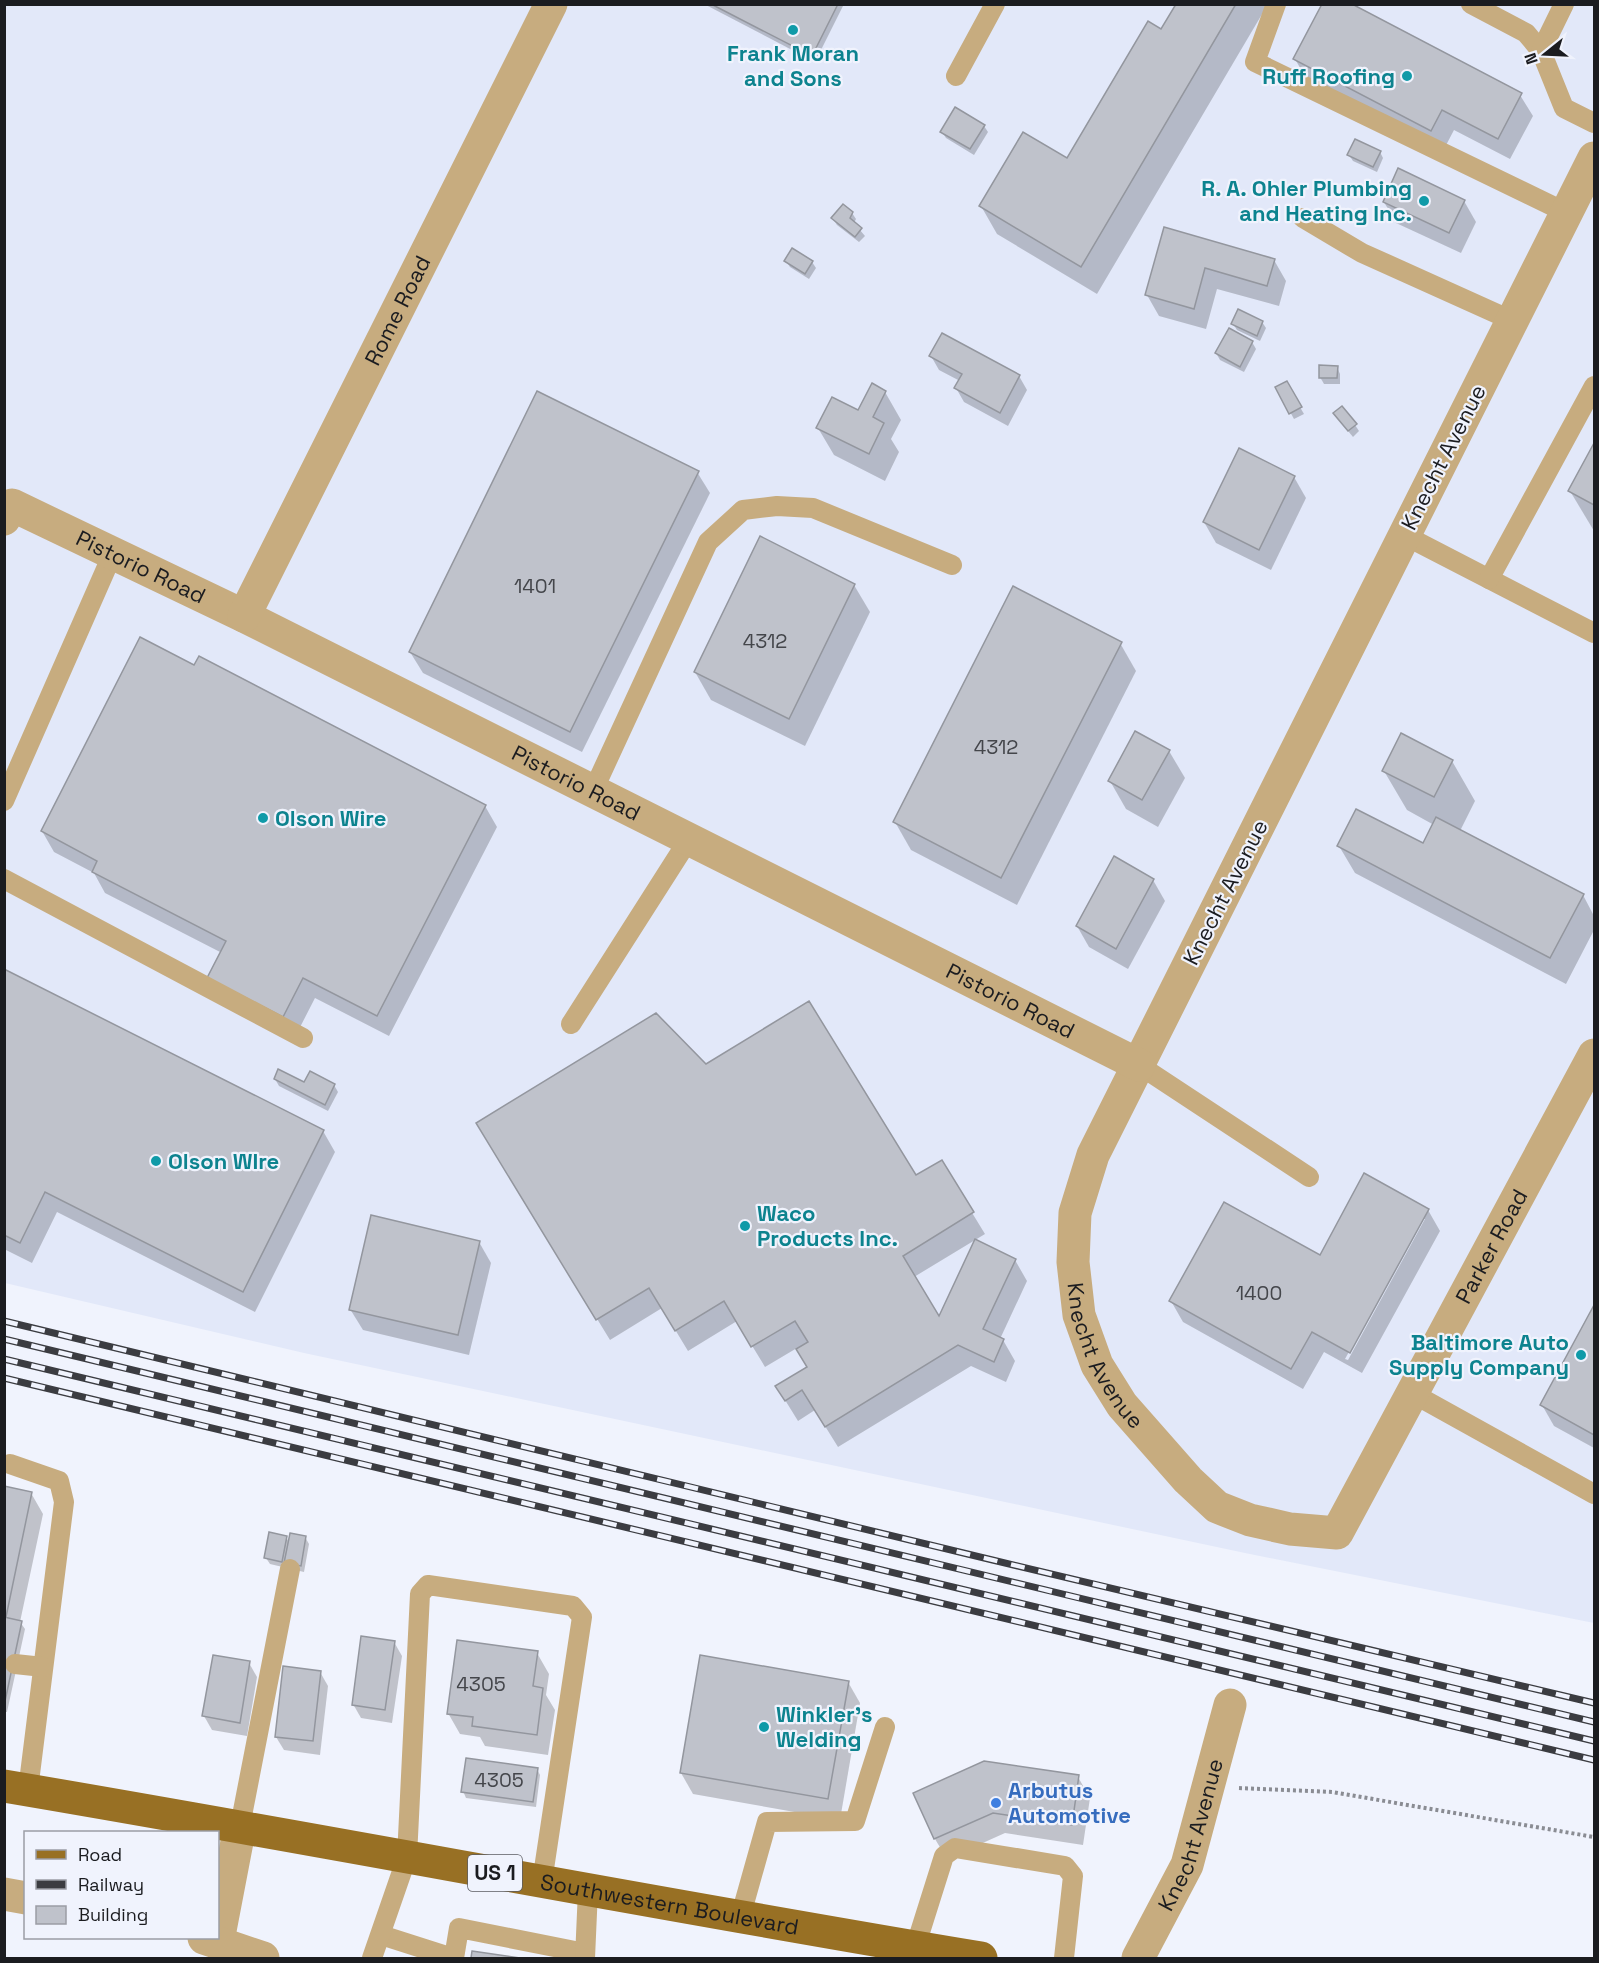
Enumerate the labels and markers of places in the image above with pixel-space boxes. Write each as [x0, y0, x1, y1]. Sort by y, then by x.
marker: Frank Moran and Sons [786, 23, 800, 37]
place label: Frank Moran and Sons [727, 39, 859, 92]
place label: Ruff Roofing [1262, 62, 1395, 90]
marker: Ruff Roofing [1400, 69, 1414, 83]
place label: R. A. Ohler Plumbing and Heating Inc. [1201, 174, 1412, 227]
marker: R. A. Ohler Plumbing and Heating Inc. [1417, 194, 1431, 208]
place label: Olson Wire [275, 804, 386, 832]
marker: Olson Wire [256, 811, 270, 825]
place label: Olson WIre [168, 1147, 279, 1175]
marker: Olson WIre [149, 1154, 163, 1168]
place label: Waco Products Inc. [757, 1199, 898, 1252]
marker: Waco Products Inc. [738, 1219, 752, 1233]
place label: Baltimore Auto Supply Company [1389, 1328, 1569, 1381]
marker: Baltimore Auto Supply Company [1574, 1348, 1588, 1362]
place label: Winkler's Welding [776, 1700, 873, 1753]
marker: Winkler's Welding [757, 1720, 771, 1734]
place label: Arbutus Automotive [1008, 1776, 1131, 1829]
marker: Arbutus Automotive [989, 1796, 1003, 1810]

